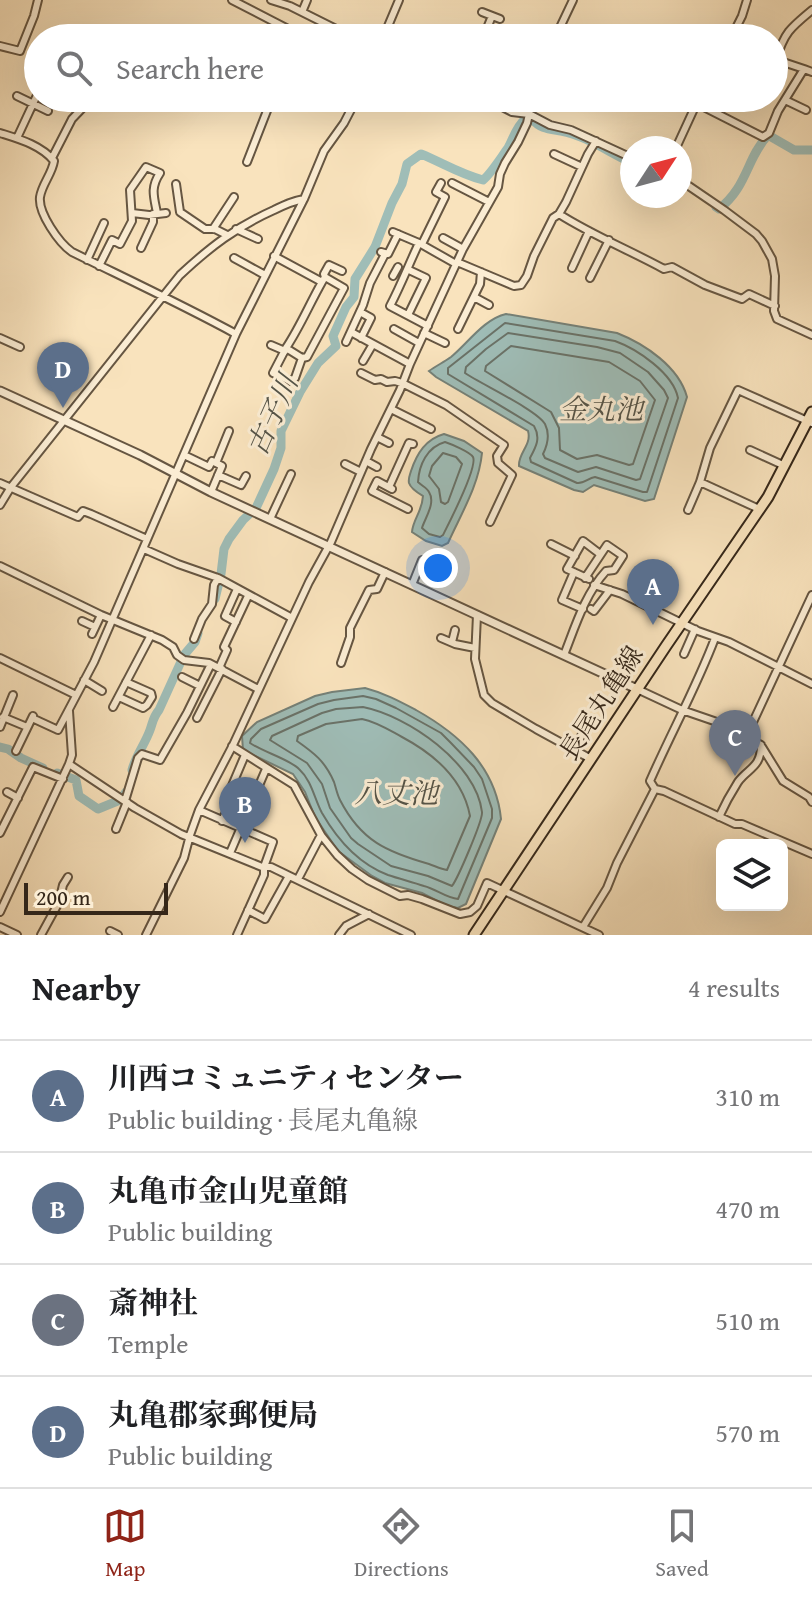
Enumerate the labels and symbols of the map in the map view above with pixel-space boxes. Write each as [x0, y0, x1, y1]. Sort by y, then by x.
north arrow [620, 136, 692, 208]
pin: D [37, 342, 89, 408]
water label: 古子川 [236, 365, 309, 462]
water label: 金丸池 [559, 388, 646, 429]
your location [418, 548, 458, 588]
pin: A [627, 559, 679, 625]
street label: 長尾丸亀線 [549, 638, 652, 768]
pin: C [709, 710, 761, 776]
water label: 八丈池 [354, 772, 441, 813]
pin: B [219, 777, 271, 843]
scale bar [24, 879, 168, 915]

